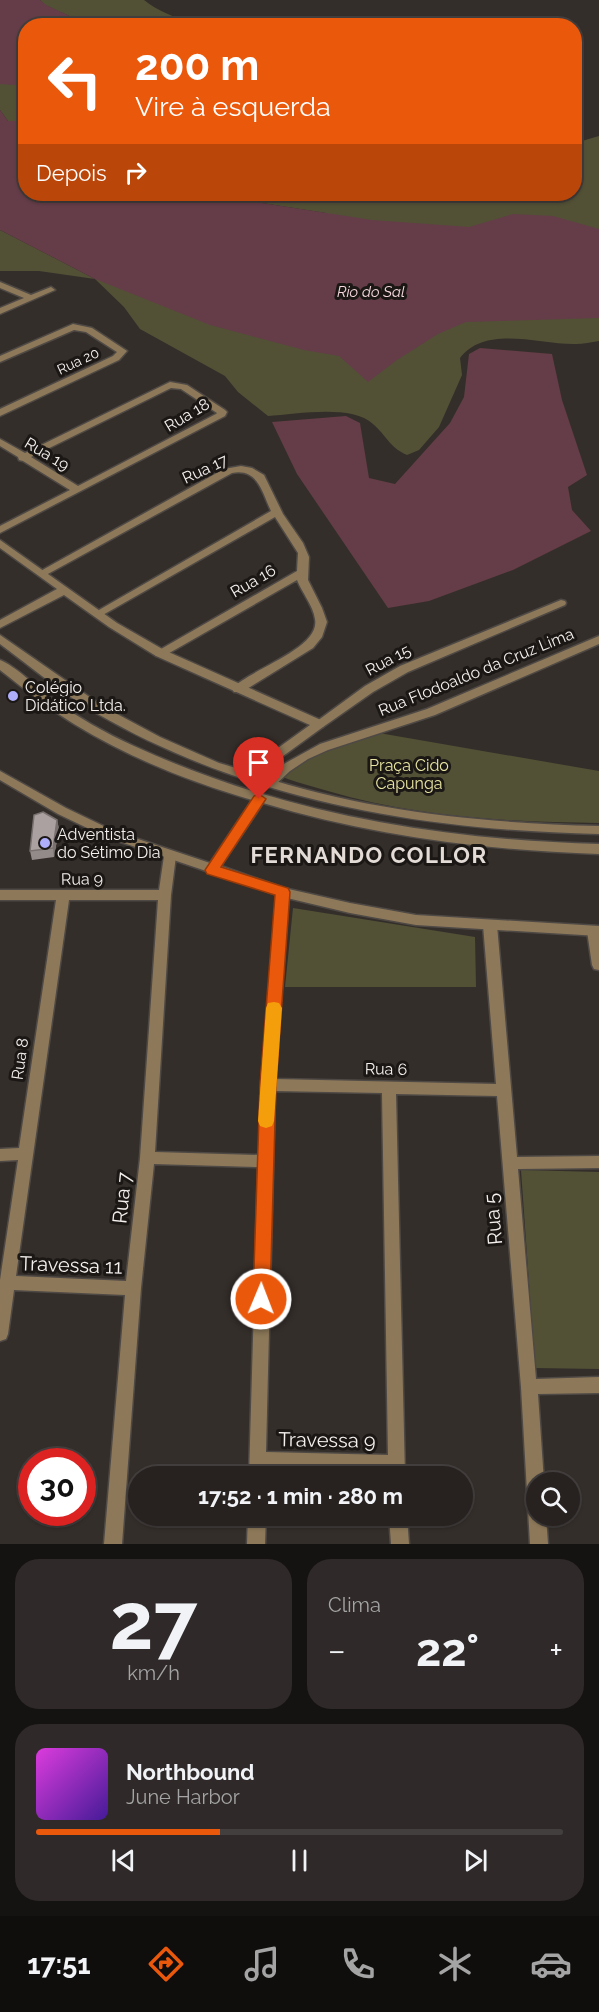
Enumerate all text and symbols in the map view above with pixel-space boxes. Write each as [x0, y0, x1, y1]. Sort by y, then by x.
text: 200 m [135, 41, 259, 90]
icon: left [36, 42, 114, 120]
text: Vire à esquerda [135, 91, 331, 122]
icon: right [119, 156, 152, 189]
text: Depois [36, 160, 107, 186]
water label: Rio do Sal [337, 283, 405, 301]
street label: Rua 20 [54, 344, 102, 378]
street label: Rua 18 [161, 394, 213, 436]
street label: Rua 19 [21, 433, 73, 475]
street label: Rua 17 [179, 450, 231, 488]
street label: Rua 16 [227, 560, 279, 602]
street label: Rua Flodoaldo da Cruz Lima [376, 624, 576, 720]
street label: Rua 15 [362, 640, 414, 680]
place label: Colégio Didático Ltda. [25, 678, 126, 715]
marker: Colégio Didático Ltda. [6, 689, 20, 703]
pin [233, 737, 284, 799]
icon: arrive [242, 746, 275, 779]
park label: Praça Cido Capunga [369, 756, 449, 793]
place label: Adventista do Sétimo Dia [57, 825, 160, 862]
marker: Adventista do Sétimo Dia [38, 836, 52, 850]
district label: FERNANDO COLLOR [250, 842, 488, 868]
street label: Rua 9 [61, 869, 103, 889]
street label: Rua 8 [8, 1037, 32, 1081]
street label: Rua 6 [365, 1059, 407, 1079]
street label: Rua 7 [107, 1171, 137, 1225]
street label: Rua 5 [479, 1192, 507, 1246]
street label: Travessa 11 [19, 1251, 123, 1279]
position arrow [229, 1267, 293, 1331]
street label: Travessa 9 [278, 1427, 376, 1453]
speed limit sign: 30 [18, 1448, 96, 1526]
map controls [526, 1472, 580, 1526]
button: search [526, 1472, 580, 1526]
text: 17:52 · 1 min · 280 m [198, 1483, 403, 1509]
text: 27 [110, 1576, 197, 1667]
text: Clima [328, 1593, 381, 1617]
text: 22° [416, 1624, 479, 1677]
text: − [328, 1631, 346, 1670]
text: + [549, 1631, 563, 1670]
text: km/h [127, 1661, 180, 1685]
text: Northbound [126, 1759, 255, 1785]
text: June Harbor [126, 1785, 240, 1809]
icon: previous [107, 1844, 140, 1877]
icon: pause [283, 1844, 316, 1877]
icon: next [459, 1844, 492, 1877]
icon: directions [145, 1943, 187, 1985]
icon: music [241, 1943, 283, 1985]
icon: phone [337, 1943, 379, 1985]
icon: climate [434, 1943, 476, 1985]
icon: car [530, 1943, 572, 1985]
text: 17:51 [27, 1949, 91, 1980]

